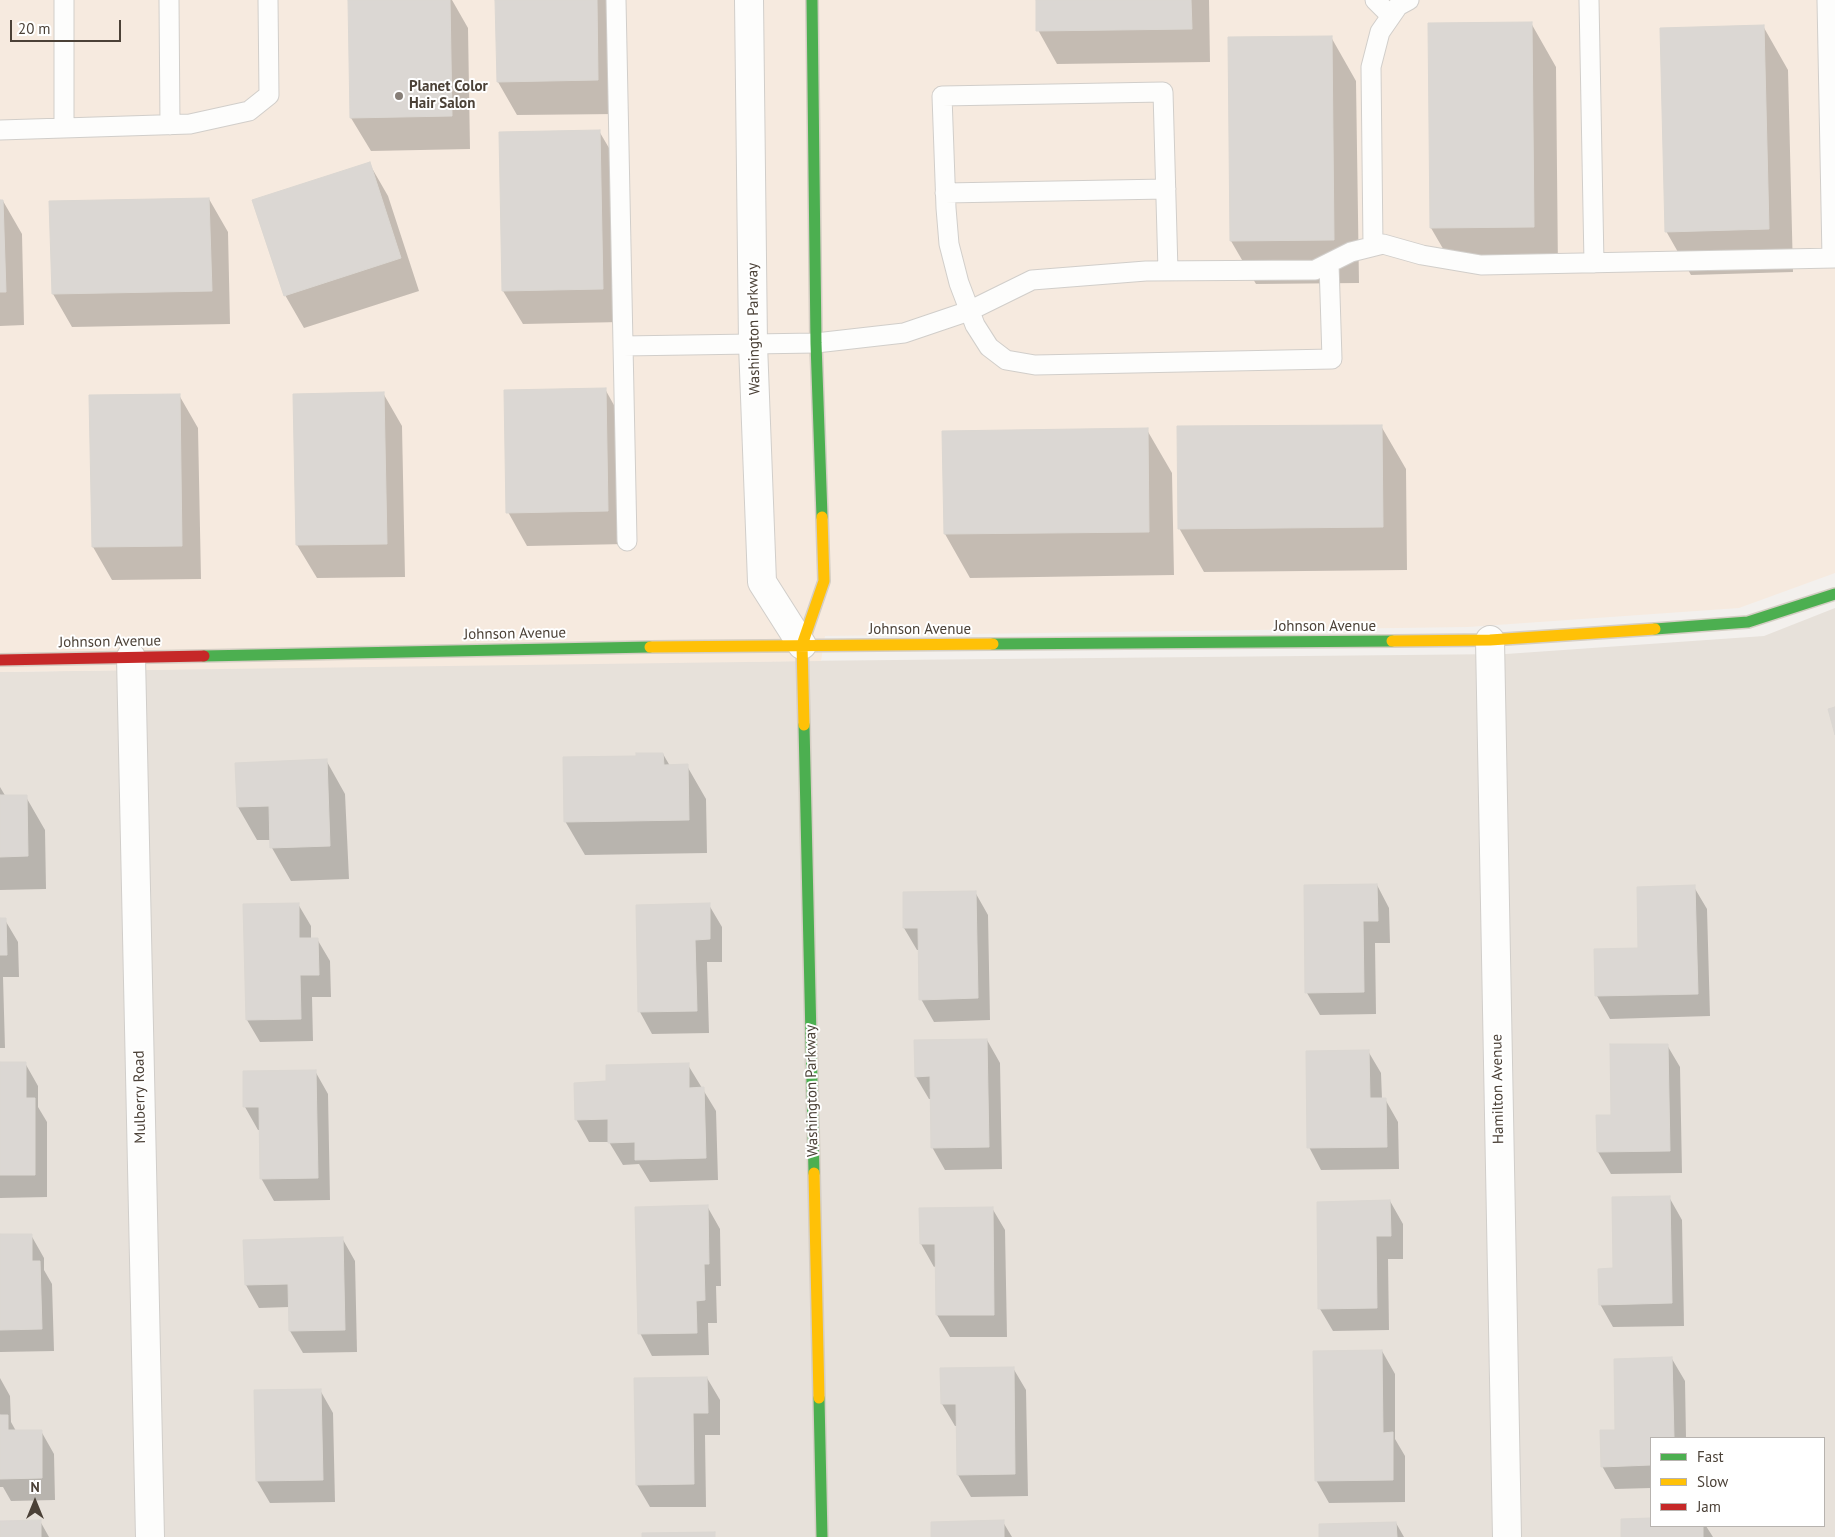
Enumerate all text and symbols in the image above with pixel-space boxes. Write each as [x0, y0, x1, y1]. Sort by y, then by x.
scale bar [12, 10, 124, 42]
text: 20 m [18, 19, 51, 38]
place label: Planet Color Hair Salon [409, 78, 488, 113]
marker: Planet Color Hair Salon [393, 90, 405, 102]
street label: Washington Parkway [744, 263, 764, 395]
street label: Johnson Avenue [1274, 618, 1376, 636]
street label: Johnson Avenue [869, 621, 971, 639]
street label: Johnson Avenue [464, 624, 566, 644]
street label: Johnson Avenue [59, 632, 161, 652]
street label: Washington Parkway [802, 1025, 822, 1157]
street label: Hamilton Avenue [1488, 1034, 1508, 1144]
street label: Mulberry Road [130, 1050, 150, 1144]
legend [1650, 1437, 1825, 1527]
text: Fast [1697, 1447, 1724, 1466]
text: Slow [1697, 1472, 1728, 1491]
north arrow [10, 1477, 60, 1527]
text: N [30, 1478, 40, 1496]
text: Jam [1697, 1497, 1721, 1516]

